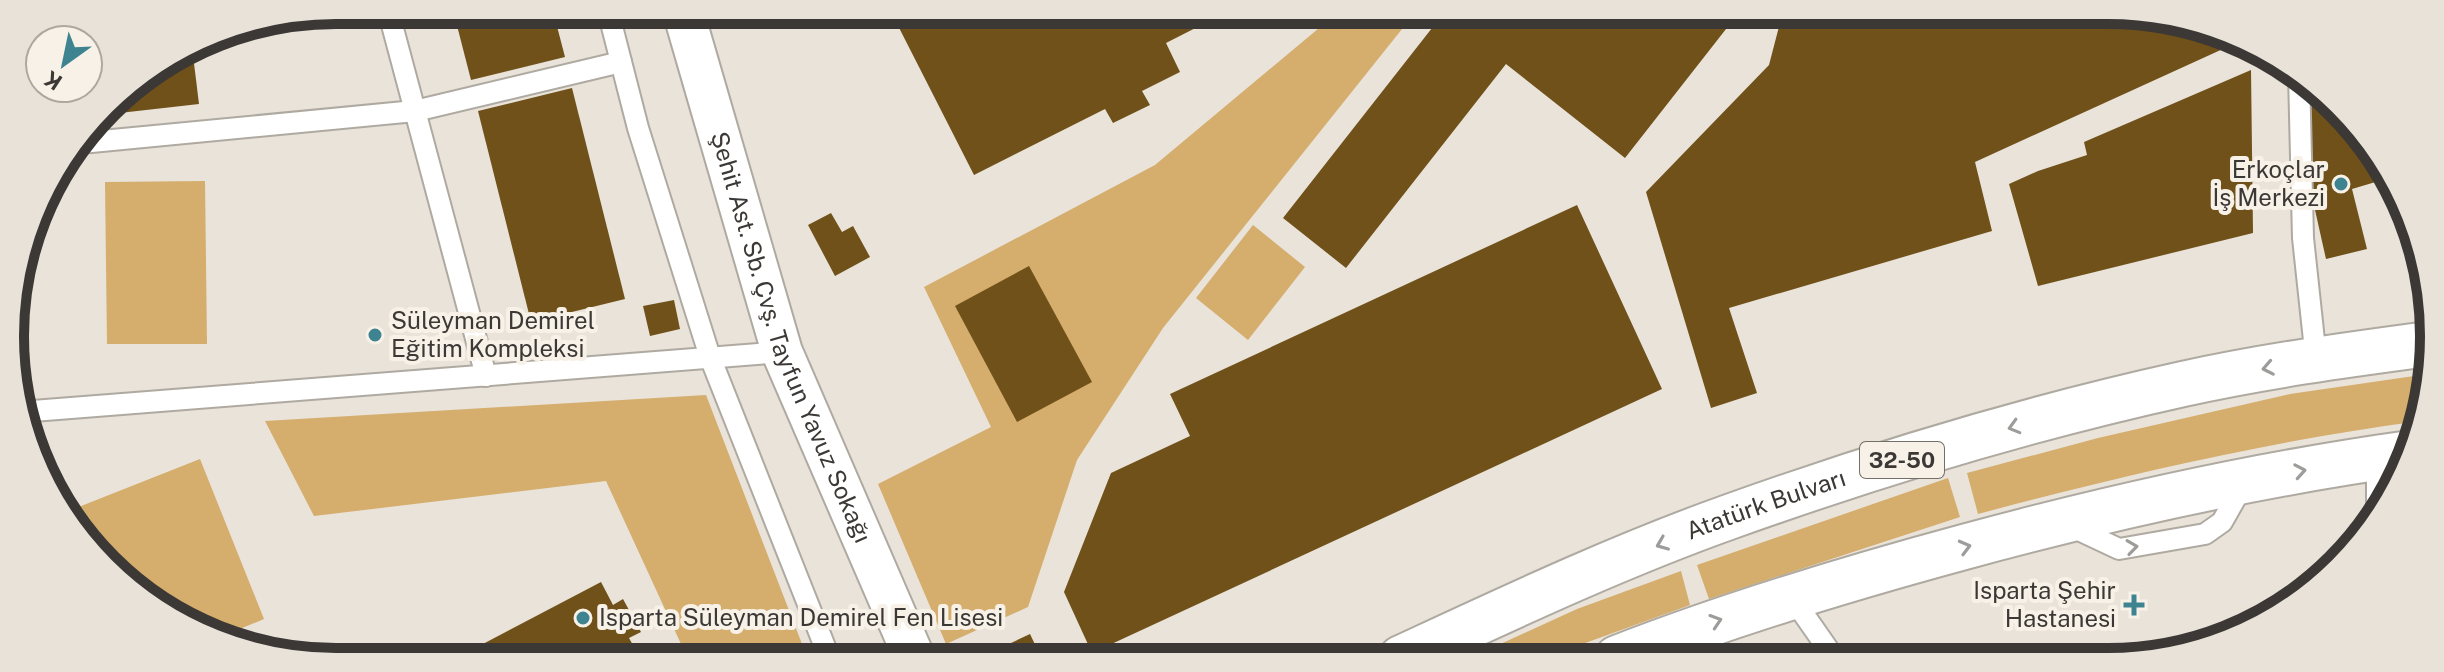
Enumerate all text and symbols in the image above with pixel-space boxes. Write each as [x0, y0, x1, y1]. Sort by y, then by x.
north arrow [24, 24, 104, 104]
text: K [39, 65, 67, 96]
street label: Şehit Ast. Sb. Çvş. Tayfun Yavuz Sokağı [706, 128, 878, 547]
place label: Erkoçlar İş Merkezi [2213, 155, 2325, 211]
marker: Erkoçlar İş Merkezi [2332, 175, 2350, 193]
place label: Süleyman Demirel Eğitim Kompleksi [391, 306, 595, 362]
marker: Süleyman Demirel Eğitim Kompleksi [366, 326, 384, 344]
one-way arrow [2261, 359, 2275, 376]
one-way arrow [2008, 417, 2022, 434]
road number: 32-50 [1860, 442, 1944, 478]
street label: Atatürk Bulvarı [1682, 463, 1849, 545]
one-way arrow [2293, 463, 2307, 480]
one-way arrow [1656, 534, 1670, 551]
one-way arrow [1958, 539, 1971, 556]
one-way arrow [2125, 539, 2139, 556]
place label: Isparta Şehir Hastanesi [1973, 576, 2116, 632]
marker: Isparta Şehir Hastanesi [2123, 594, 2145, 616]
place label: Isparta Süleyman Demirel Fen Lisesi [599, 603, 1003, 631]
marker: Isparta Süleyman Demirel Fen Lisesi [574, 609, 592, 627]
one-way arrow [1708, 615, 1722, 631]

